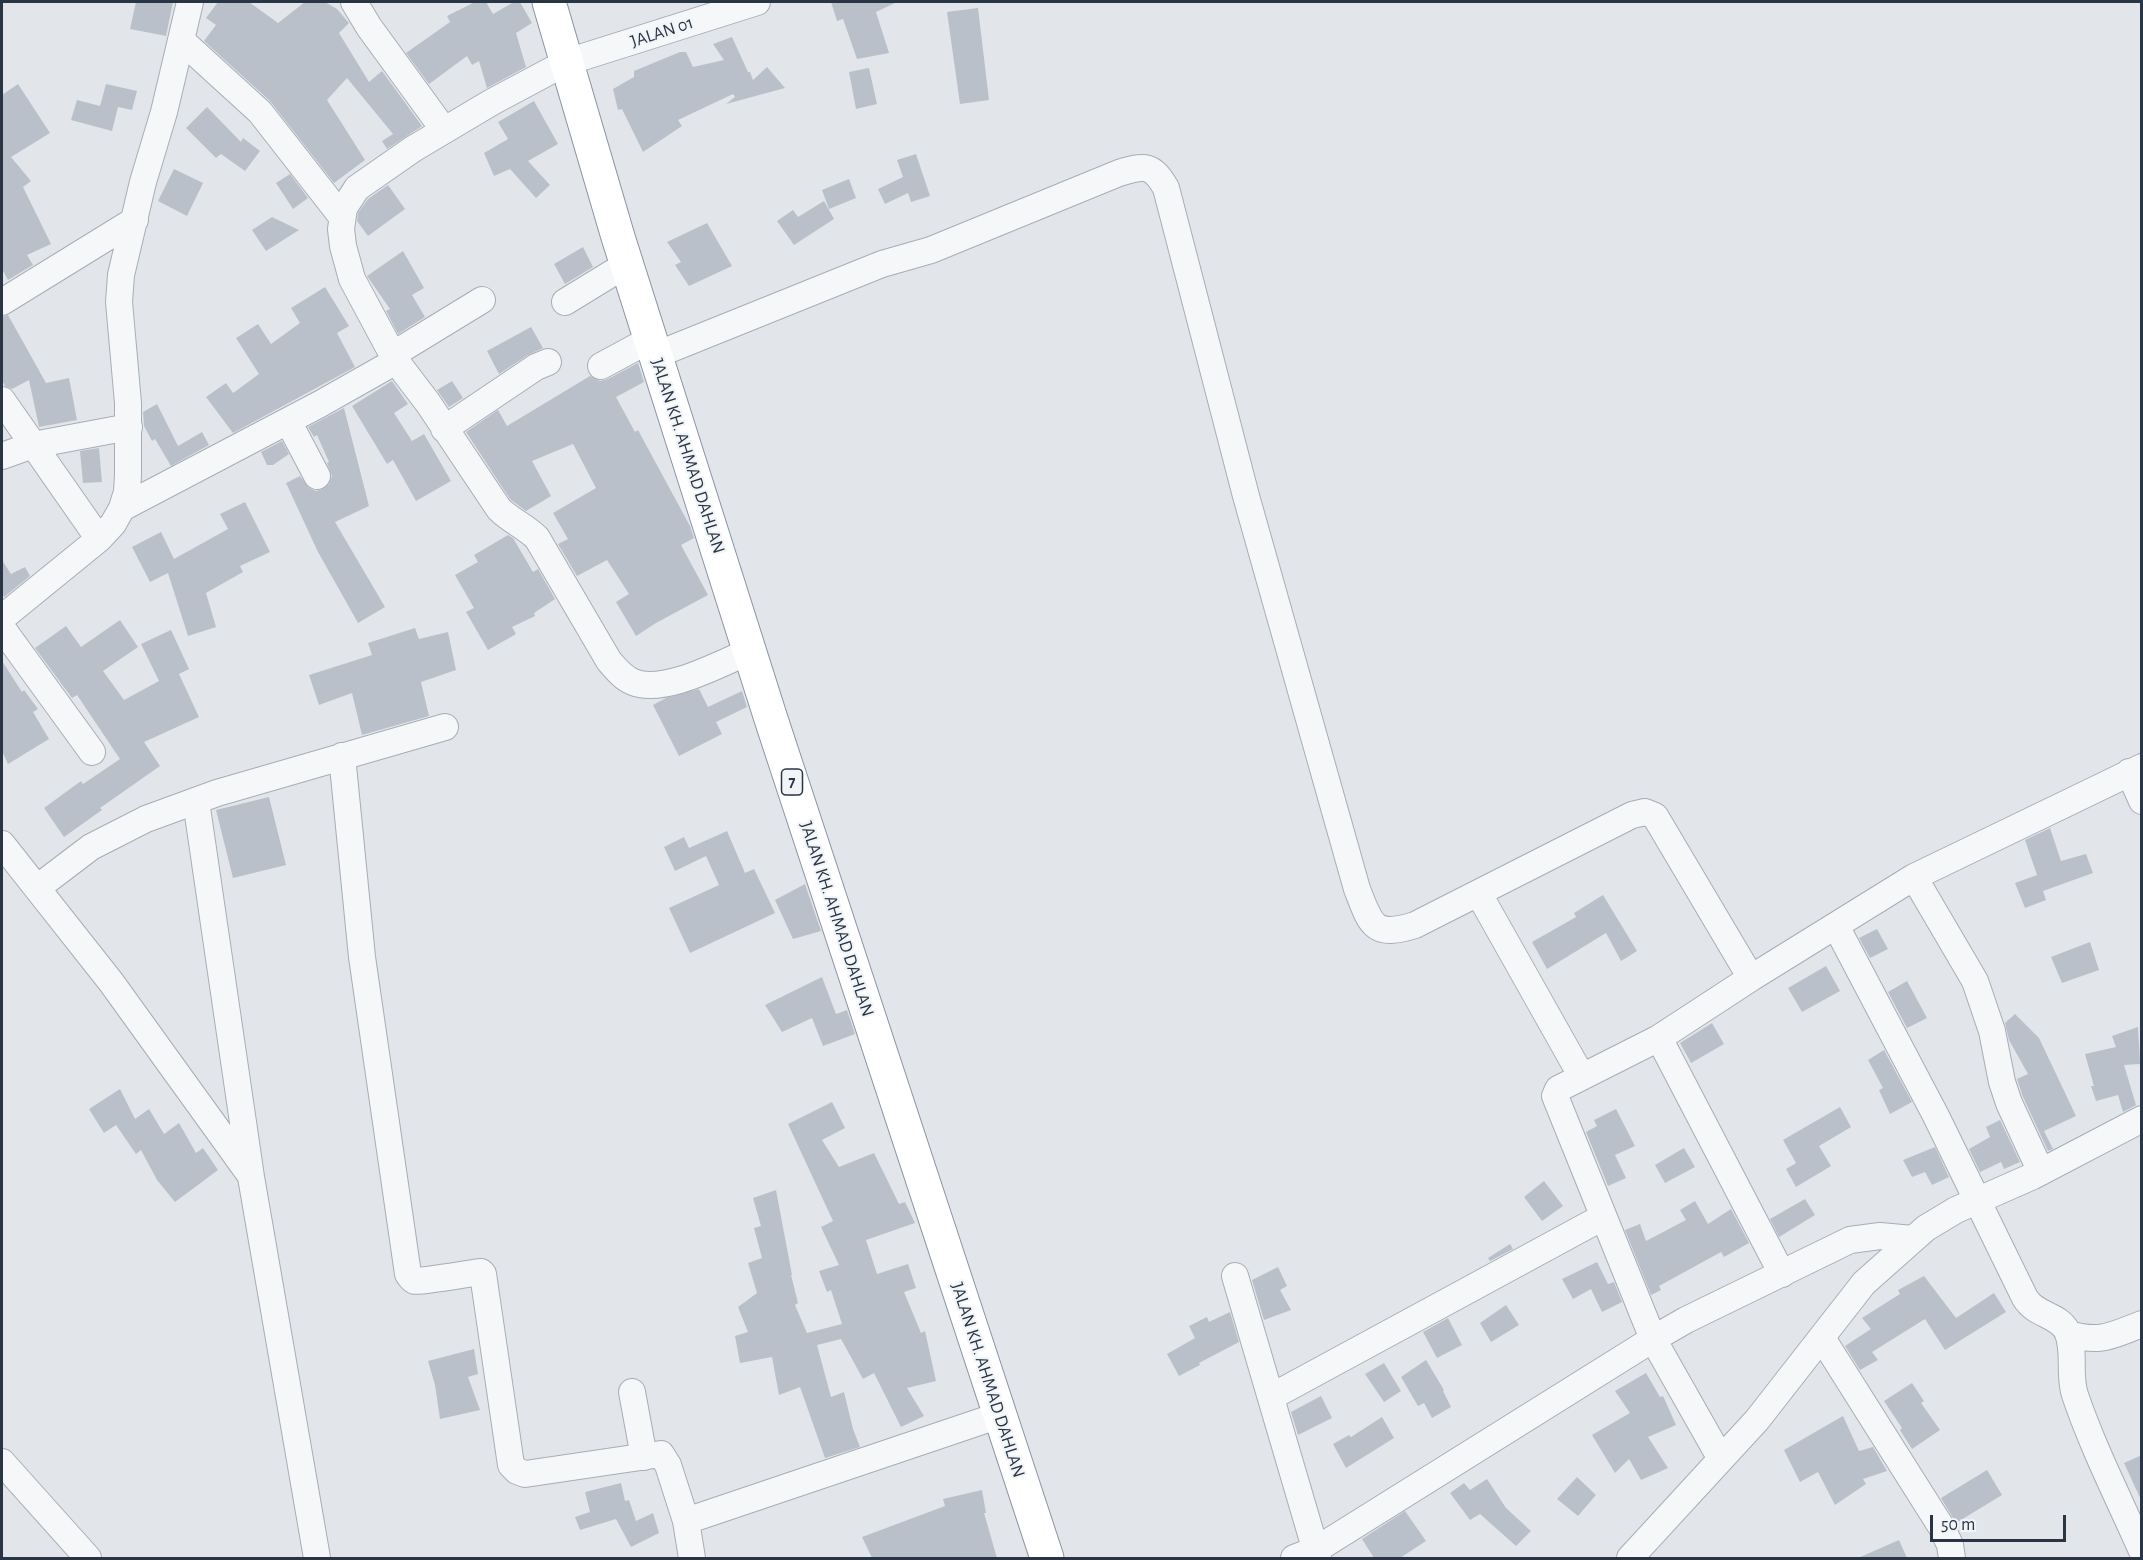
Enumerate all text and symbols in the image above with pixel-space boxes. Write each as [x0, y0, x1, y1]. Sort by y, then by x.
street label: JALAN 01 [628, 12, 696, 52]
street label: JALAN KH. AHMAD DAHLAN [646, 356, 730, 556]
road number: 7 [782, 769, 802, 795]
street label: JALAN KH. AHMAD DAHLAN [795, 819, 879, 1019]
street label: JALAN KH. AHMAD DAHLAN [946, 1280, 1030, 1480]
scale bar [1933, 1503, 2070, 1541]
text: 50 m [1941, 1516, 1975, 1534]

